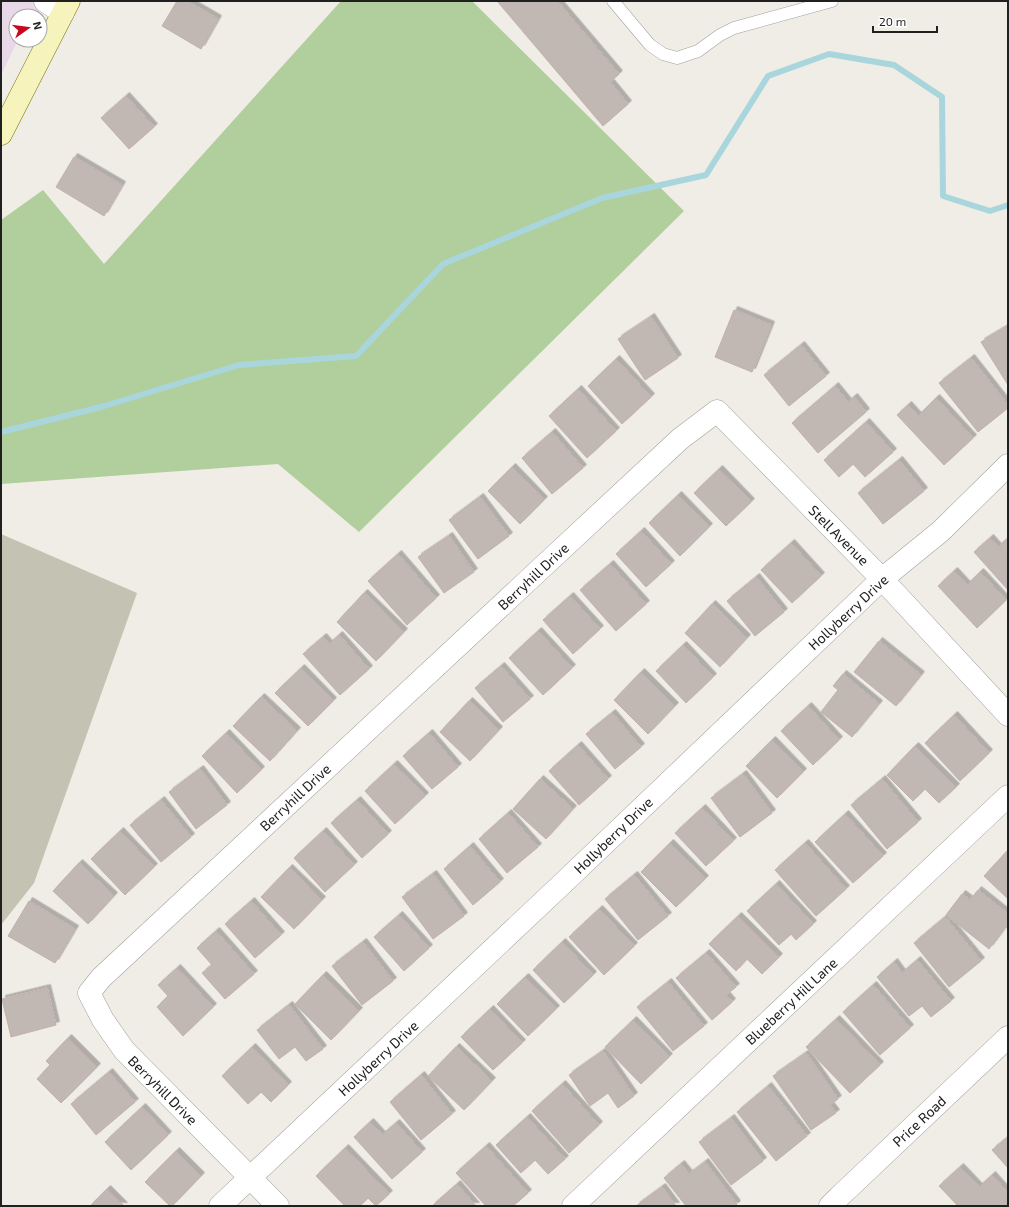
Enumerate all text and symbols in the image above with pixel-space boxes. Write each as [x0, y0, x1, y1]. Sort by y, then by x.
north arrow [8, 8, 48, 48]
scale bar [873, 8, 937, 34]
text: 20 m [879, 14, 906, 28]
text: N [31, 20, 45, 31]
street label: Stell Avenue [805, 501, 873, 569]
street label: Berryhill Drive [494, 539, 572, 613]
street label: Hollyberry Drive [805, 571, 891, 653]
street label: Berryhill Drive [256, 760, 334, 834]
street label: Hollyberry Drive [570, 793, 656, 877]
street label: Blueberry Hill Lane [741, 954, 841, 1048]
street label: Hollyberry Drive [335, 1017, 421, 1099]
street label: Berryhill Drive [125, 1052, 201, 1128]
street label: Price Road [889, 1092, 949, 1150]

